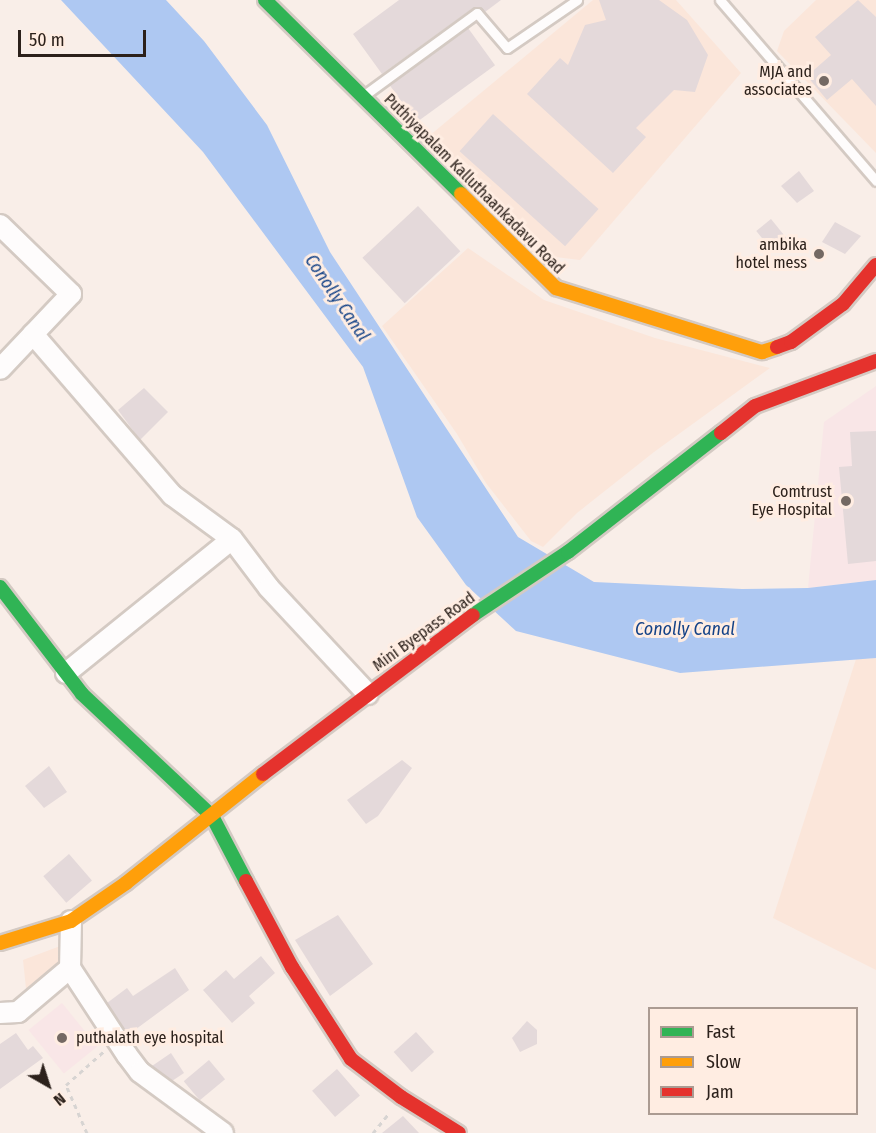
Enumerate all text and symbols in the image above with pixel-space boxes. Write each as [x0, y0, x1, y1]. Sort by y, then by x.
scale bar [21, 18, 148, 56]
text: 50 m [29, 29, 65, 51]
place label: MJA and associates [744, 62, 812, 100]
marker: MJA and associates [817, 74, 831, 88]
street label: Puthiyapalam Kalluthaankadavu Road [380, 90, 568, 278]
place label: ambika hotel mess [736, 235, 807, 273]
marker: ambika hotel mess [812, 247, 826, 261]
water label: Conolly Canal [300, 251, 374, 345]
place label: Comtrust Eye Hospital [752, 482, 832, 520]
marker: Comtrust Eye Hospital [837, 492, 855, 510]
street label: Mini Byepass Road [369, 588, 479, 676]
water label: Conolly Canal [635, 618, 735, 640]
legend [648, 1007, 858, 1115]
text: Fast [706, 1021, 735, 1043]
place label: puthalath eye hospital [76, 1028, 223, 1048]
marker: puthalath eye hospital [53, 1029, 71, 1047]
text: Slow [706, 1051, 741, 1073]
north arrow [18, 1055, 78, 1115]
text: Jam [706, 1081, 734, 1103]
text: N [50, 1089, 69, 1110]

